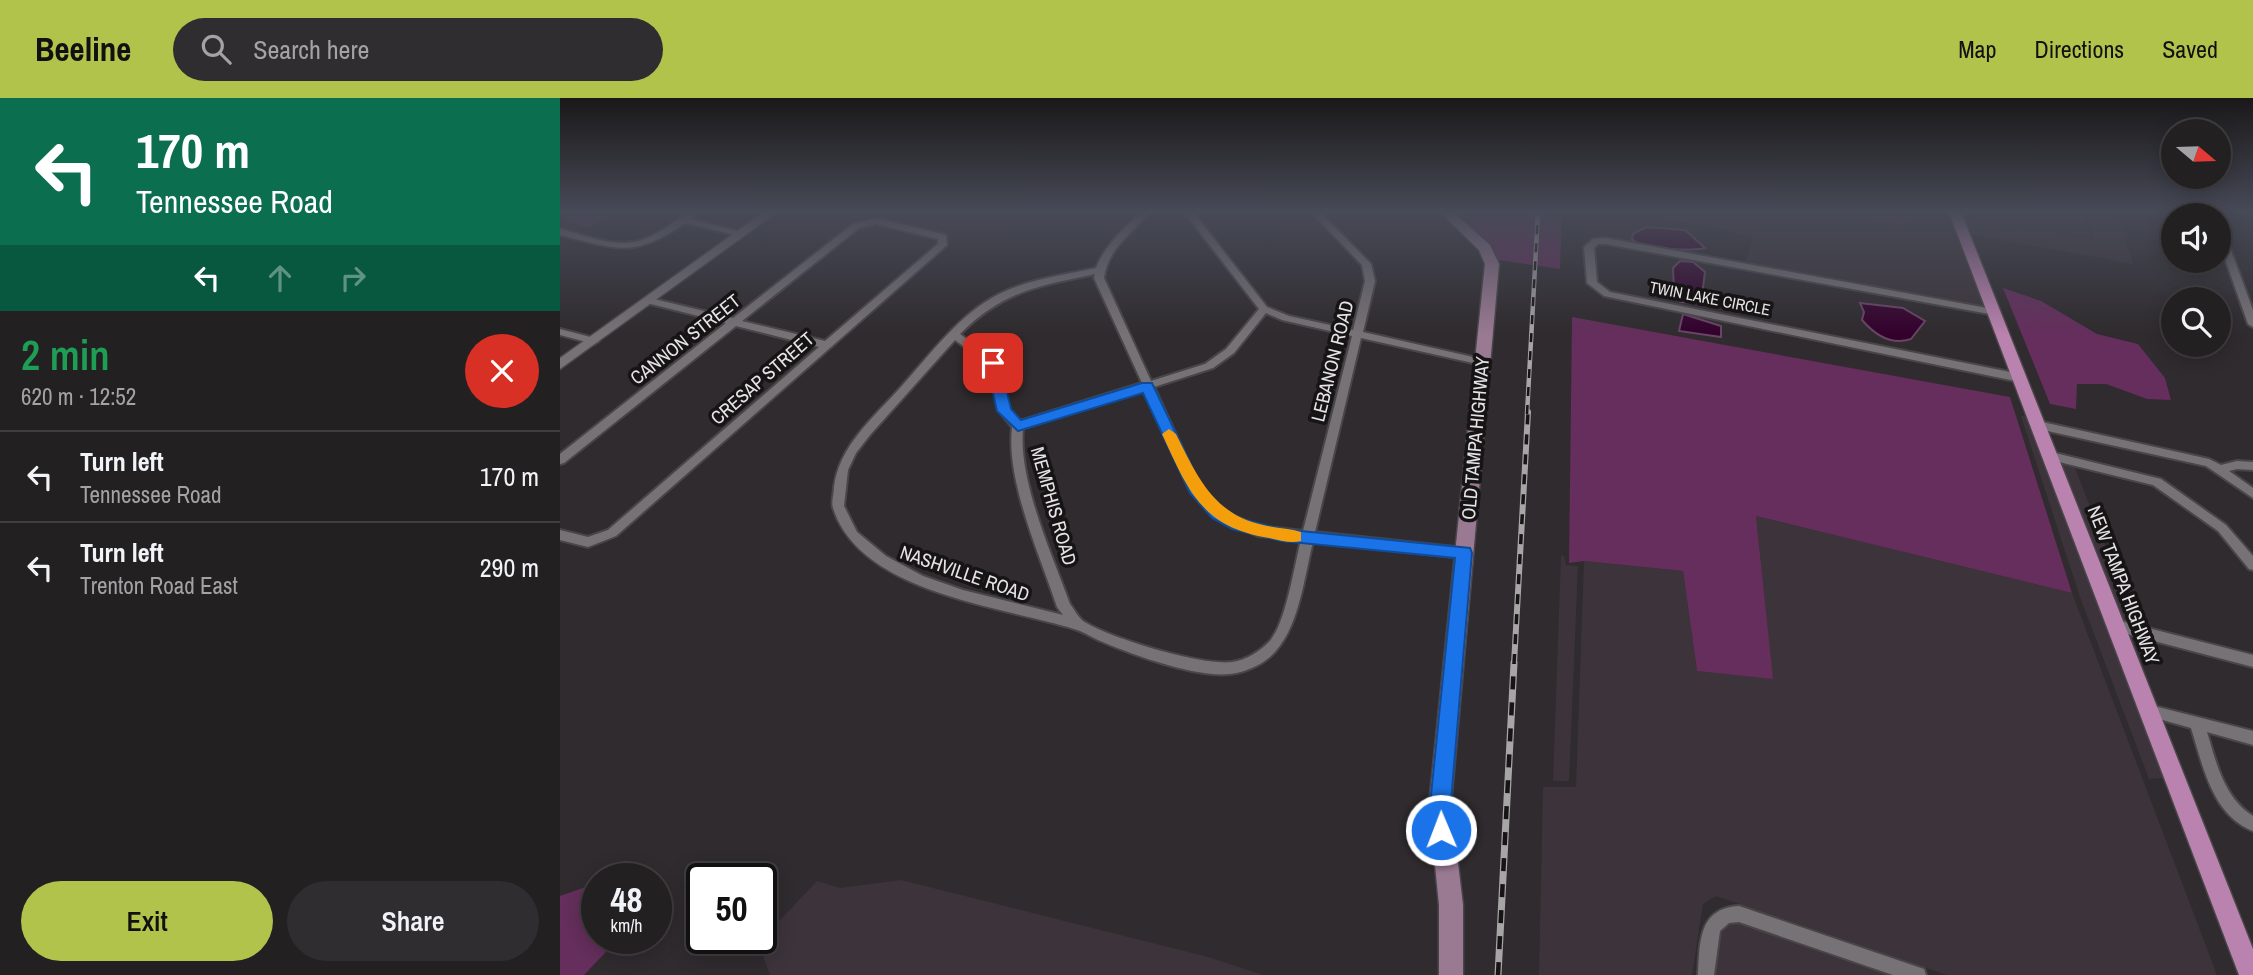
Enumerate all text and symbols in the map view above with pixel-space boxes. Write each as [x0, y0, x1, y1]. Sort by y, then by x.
search box [173, 18, 663, 81]
text: Beeline [35, 27, 131, 71]
icon: search [197, 30, 235, 68]
text: Search here [253, 32, 369, 67]
text: Map [1958, 33, 1996, 65]
text: Directions [2034, 33, 2124, 65]
text: Saved [2162, 33, 2218, 65]
text: 170 m [136, 117, 250, 183]
north arrow [2161, 119, 2231, 189]
map controls [2161, 119, 2231, 357]
icon: left [21, 126, 112, 217]
text: Tennessee Road [136, 180, 333, 223]
button: sound [2161, 203, 2231, 273]
icon: left [188, 259, 226, 297]
icon: ahead [261, 259, 299, 297]
icon: right [334, 259, 372, 297]
street label: TWIN LAKE CIRCLE [1648, 276, 1772, 320]
street label: CANNON STREET [624, 287, 746, 390]
button: search [2161, 287, 2231, 357]
street label: LEBANON ROAD [1304, 298, 1360, 424]
street label: CRESAP STREET [705, 325, 820, 430]
text: 2 min [21, 327, 110, 383]
pin [963, 333, 1023, 393]
button: close [465, 334, 539, 408]
icon: arrive [974, 344, 1012, 382]
street label: OLD TAMPA HIGHWAY [1455, 355, 1495, 521]
text: 620 m · 12:52 [21, 381, 136, 412]
text: Turn left [80, 444, 164, 479]
street label: MEMPHIS ROAD [1025, 444, 1083, 568]
icon: left [21, 458, 59, 496]
text: 170 m [480, 459, 539, 494]
text: Tennessee Road [80, 479, 222, 510]
street label: NEW TAMPA HIGHWAY [2082, 502, 2166, 669]
text: Turn left [80, 535, 164, 570]
street label: NASHVILLE ROAD [897, 539, 1033, 607]
icon: left [21, 549, 59, 587]
text: 290 m [480, 550, 539, 585]
text: Trenton Road East [80, 570, 238, 601]
position arrow [1404, 793, 1478, 867]
speed limit sign: 50 [686, 863, 777, 954]
text: 48 [611, 876, 642, 923]
button: Exit [21, 881, 273, 961]
button: Share [287, 881, 539, 961]
text: km/h [611, 913, 643, 938]

